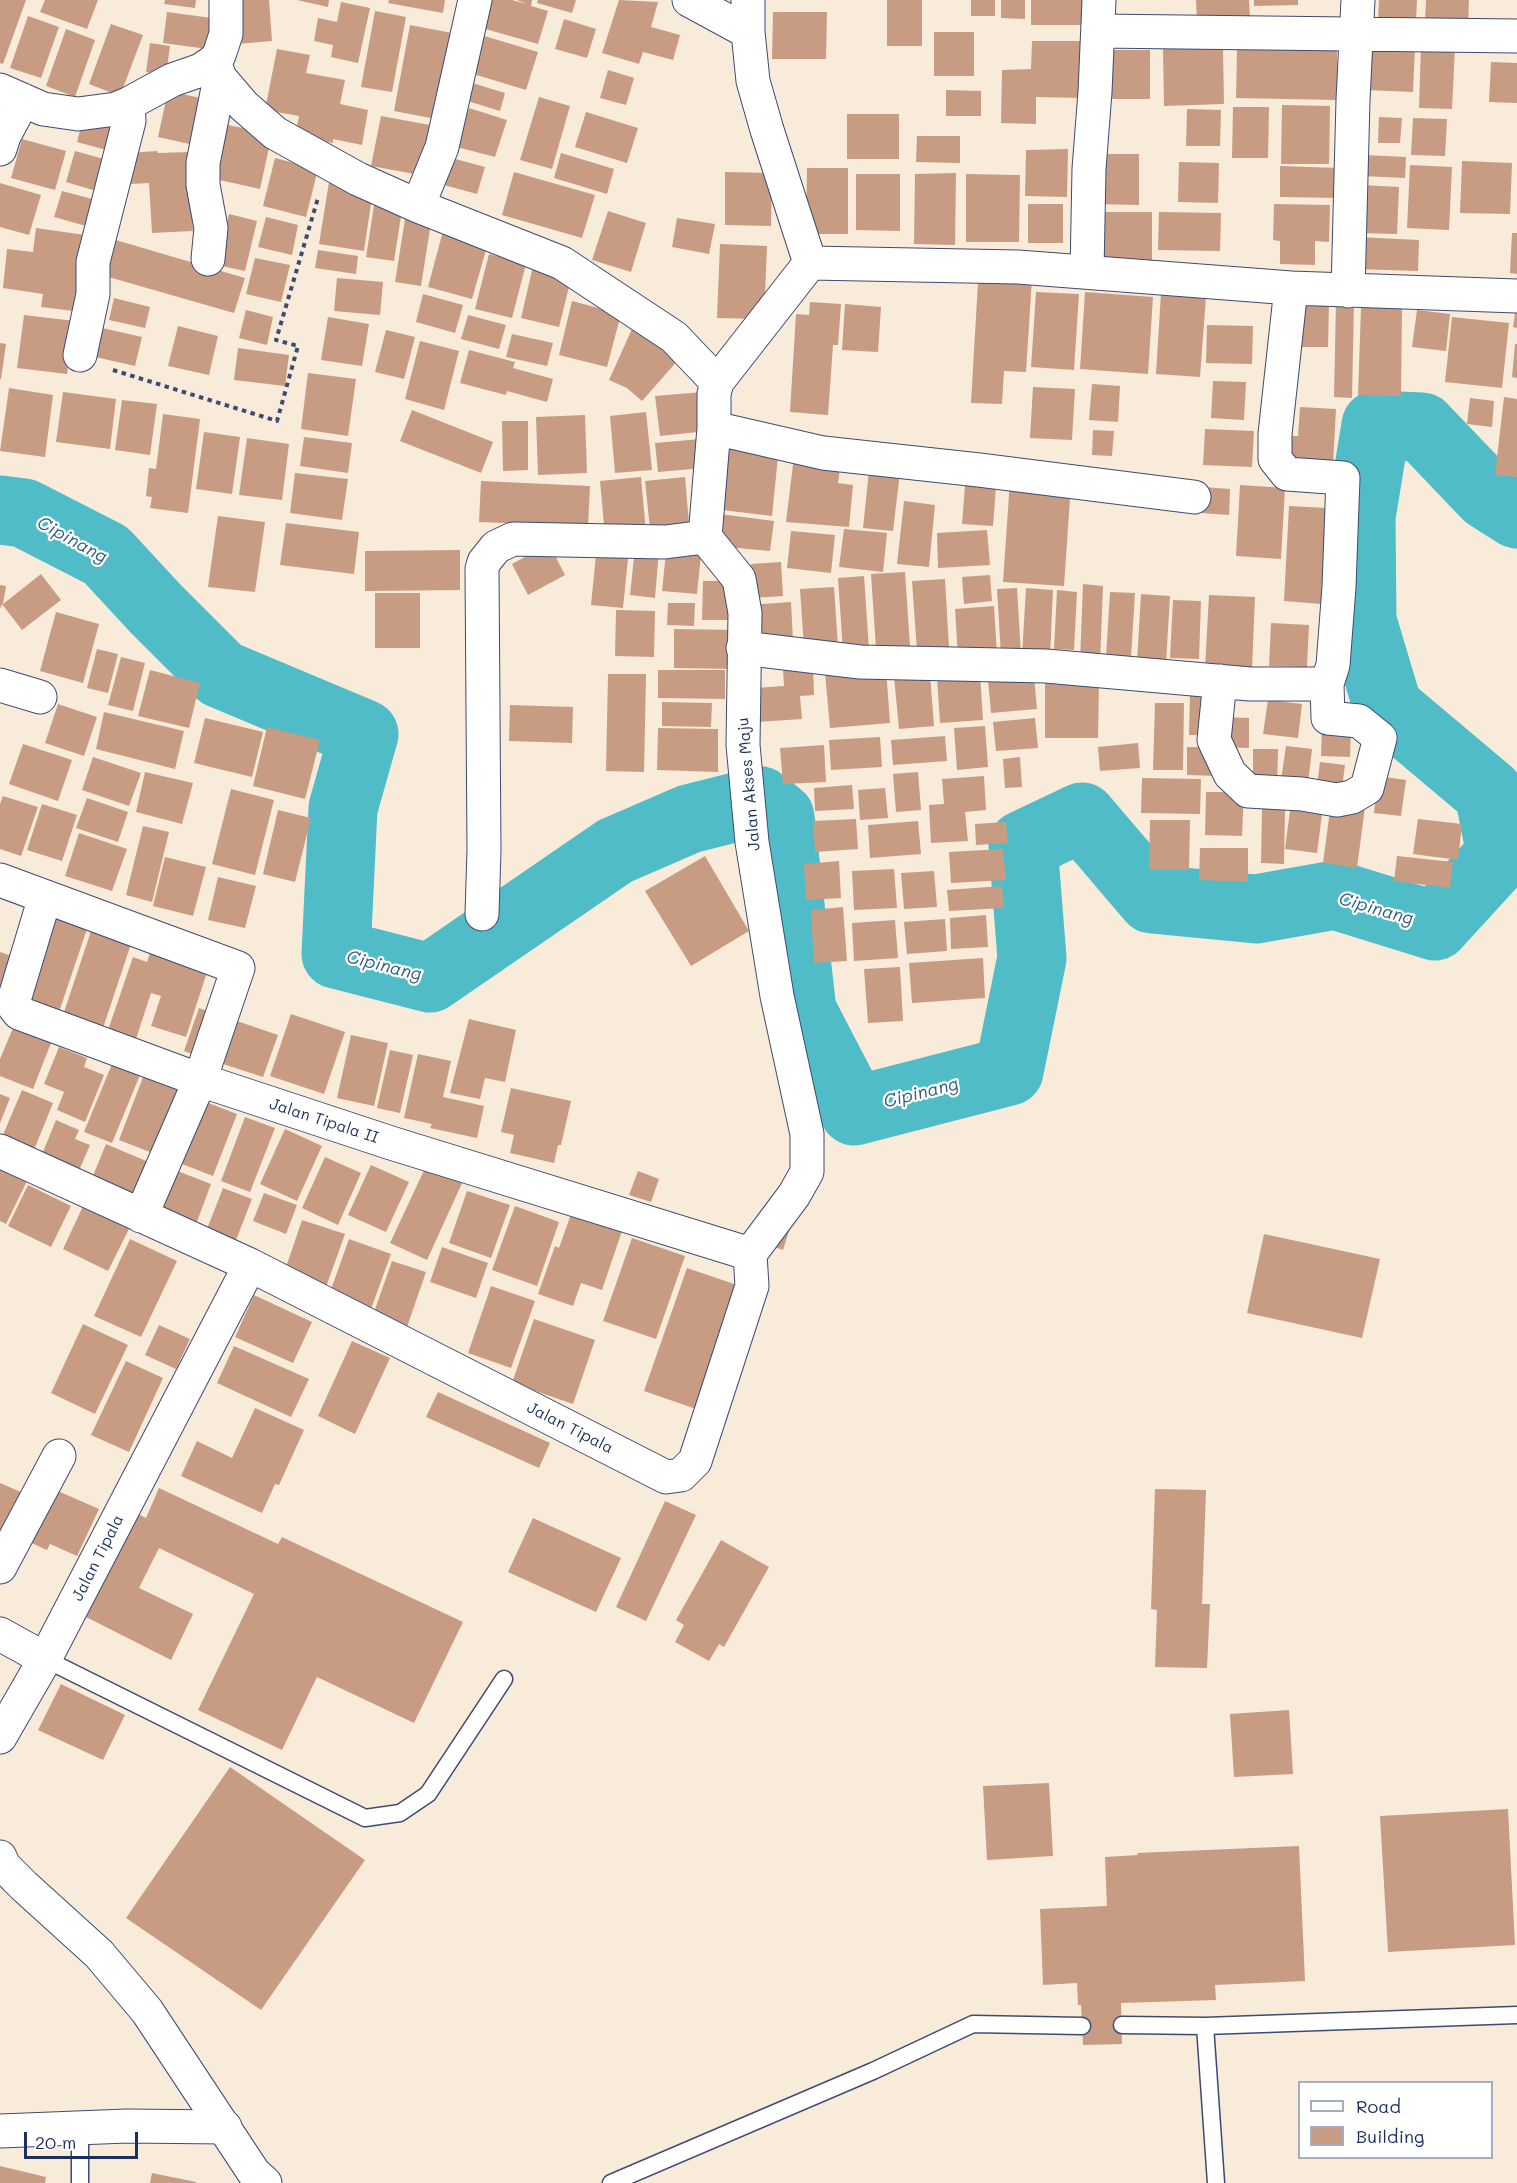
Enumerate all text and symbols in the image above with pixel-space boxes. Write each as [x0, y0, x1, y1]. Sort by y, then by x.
water label: Cipinang [33, 512, 111, 568]
street label: Jalan Akses Maju [734, 717, 764, 851]
water label: Cipinang [1336, 888, 1416, 930]
water label: Cipinang [344, 946, 424, 986]
water label: Cipinang [881, 1073, 961, 1113]
street label: Jalan Tipala II [267, 1094, 381, 1148]
street label: Jalan Tipala [524, 1398, 616, 1458]
street label: Jalan Tipala [68, 1512, 128, 1604]
legend [1298, 2081, 1493, 2159]
text: Road [1356, 2094, 1401, 2118]
scale bar [27, 2120, 141, 2158]
text: Building [1356, 2124, 1424, 2148]
text: 20 m [35, 2130, 76, 2154]

